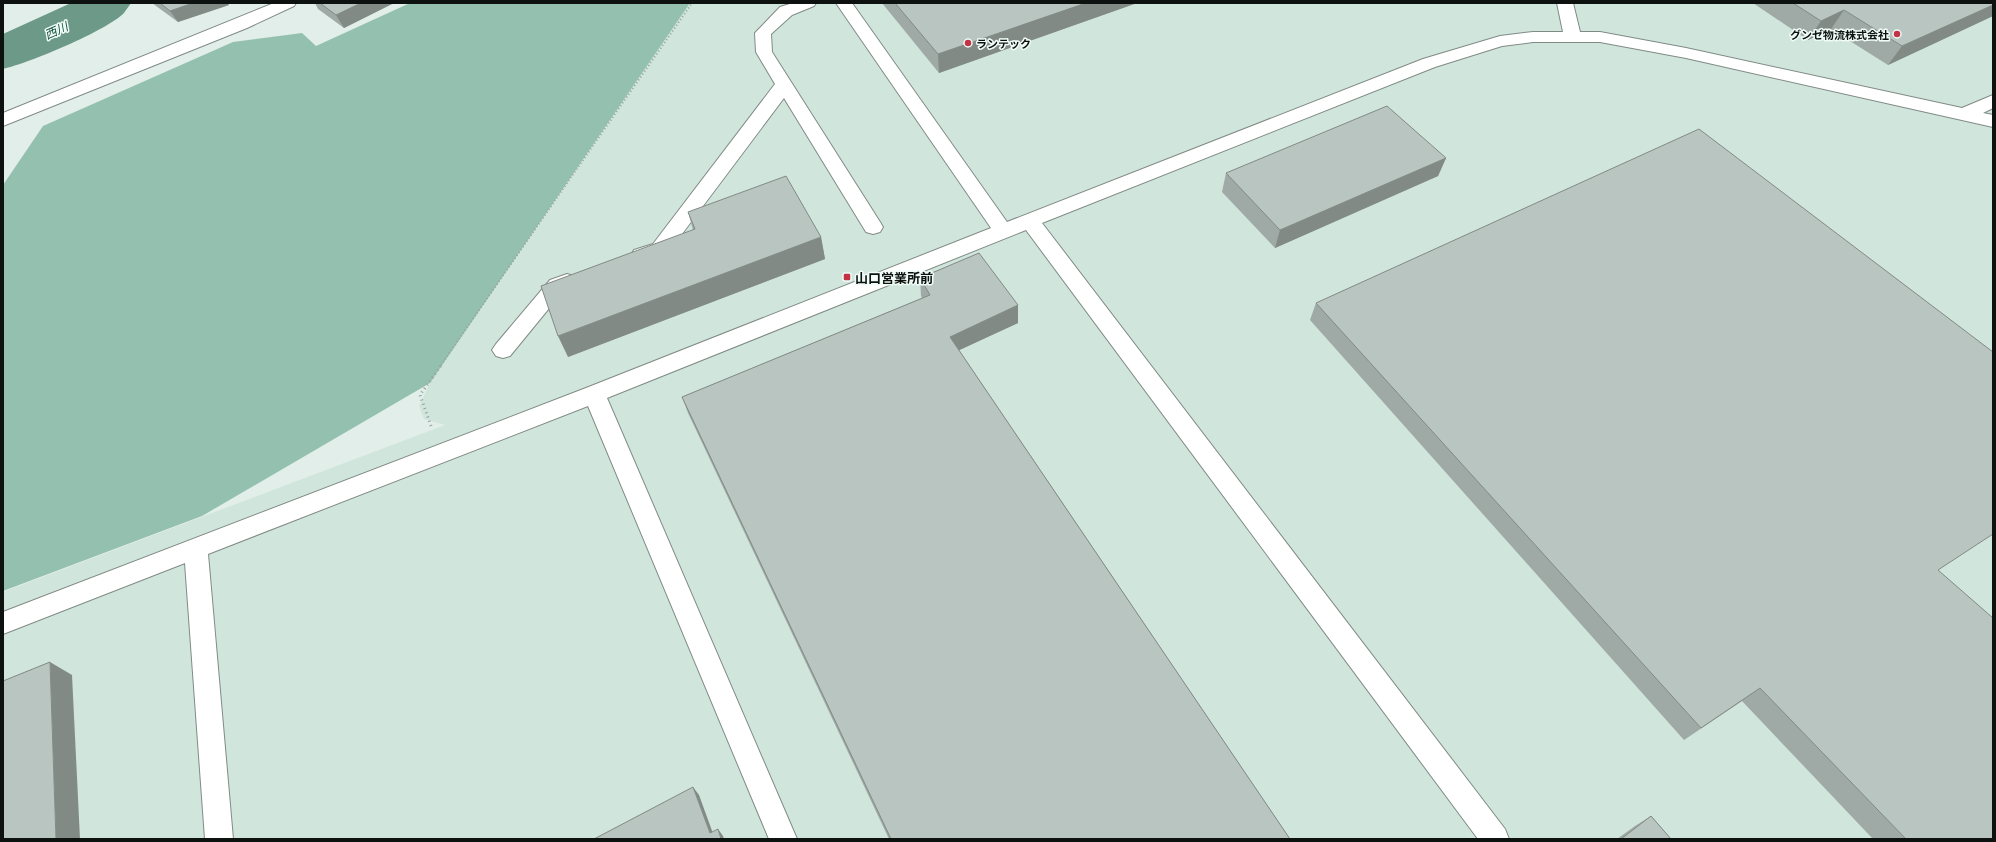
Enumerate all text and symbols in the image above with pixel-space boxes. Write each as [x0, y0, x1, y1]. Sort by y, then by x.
water label: 西川 [42, 17, 72, 42]
place label: グンゼ物流株式会社 [1790, 27, 1889, 42]
marker: グンゼ物流株式会社 [1892, 29, 1902, 39]
place label: ランテック [976, 36, 1031, 51]
marker: ランテック [963, 38, 973, 48]
place label: 山口営業所前 [855, 269, 933, 286]
marker: 山口営業所前 [842, 272, 852, 282]

